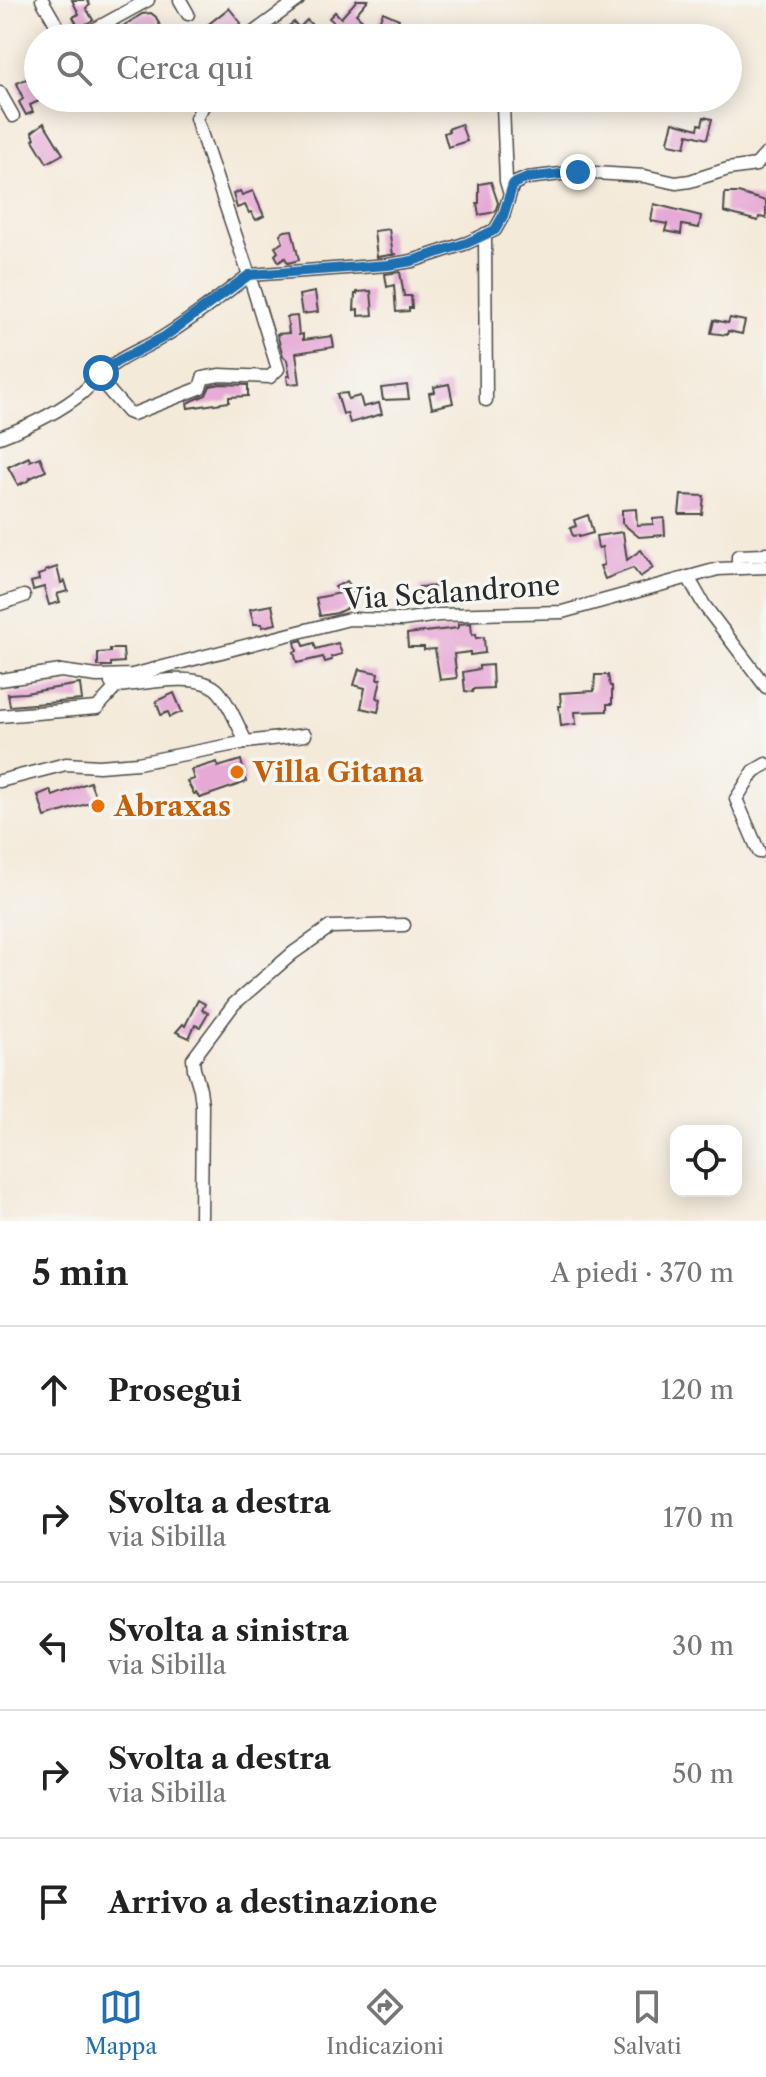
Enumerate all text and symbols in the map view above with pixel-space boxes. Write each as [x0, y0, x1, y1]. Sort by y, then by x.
search box [24, 24, 742, 112]
icon: search [52, 46, 96, 90]
text: Cerca qui [116, 50, 253, 87]
route end [560, 154, 596, 190]
route start [83, 355, 119, 391]
street label: Via Scalandrone [342, 567, 561, 617]
place label: Villa Gitana [252, 755, 424, 789]
marker: Villa Gitana [228, 763, 246, 781]
place label: Abraxas [113, 789, 231, 823]
marker: Abraxas [89, 797, 107, 815]
map controls [670, 1125, 742, 1197]
button: locate [670, 1125, 742, 1197]
text: 5 min [32, 1252, 129, 1294]
text: A piedi · 370 m [551, 1257, 734, 1289]
icon: ahead [32, 1368, 76, 1412]
text: Prosegui [108, 1372, 242, 1409]
text: 120 m [660, 1374, 734, 1406]
text: Svolta a destra [108, 1484, 331, 1521]
icon: right [32, 1496, 76, 1540]
text: 170 m [663, 1502, 734, 1534]
text: via Sibilla [108, 1521, 227, 1553]
text: Svolta a sinistra [108, 1612, 349, 1649]
icon: left [32, 1624, 76, 1668]
text: 30 m [672, 1630, 734, 1662]
text: via Sibilla [108, 1649, 227, 1681]
text: Svolta a destra [108, 1740, 331, 1777]
icon: right [32, 1752, 76, 1796]
text: 50 m [672, 1758, 734, 1790]
text: via Sibilla [108, 1777, 227, 1809]
icon: arrive [32, 1880, 76, 1924]
text: Arrivo a destinazione [108, 1884, 437, 1921]
tab: Mappa [85, 1985, 157, 2060]
tab: Indicazioni [326, 1985, 444, 2060]
tab: Salvati [613, 1985, 681, 2060]

